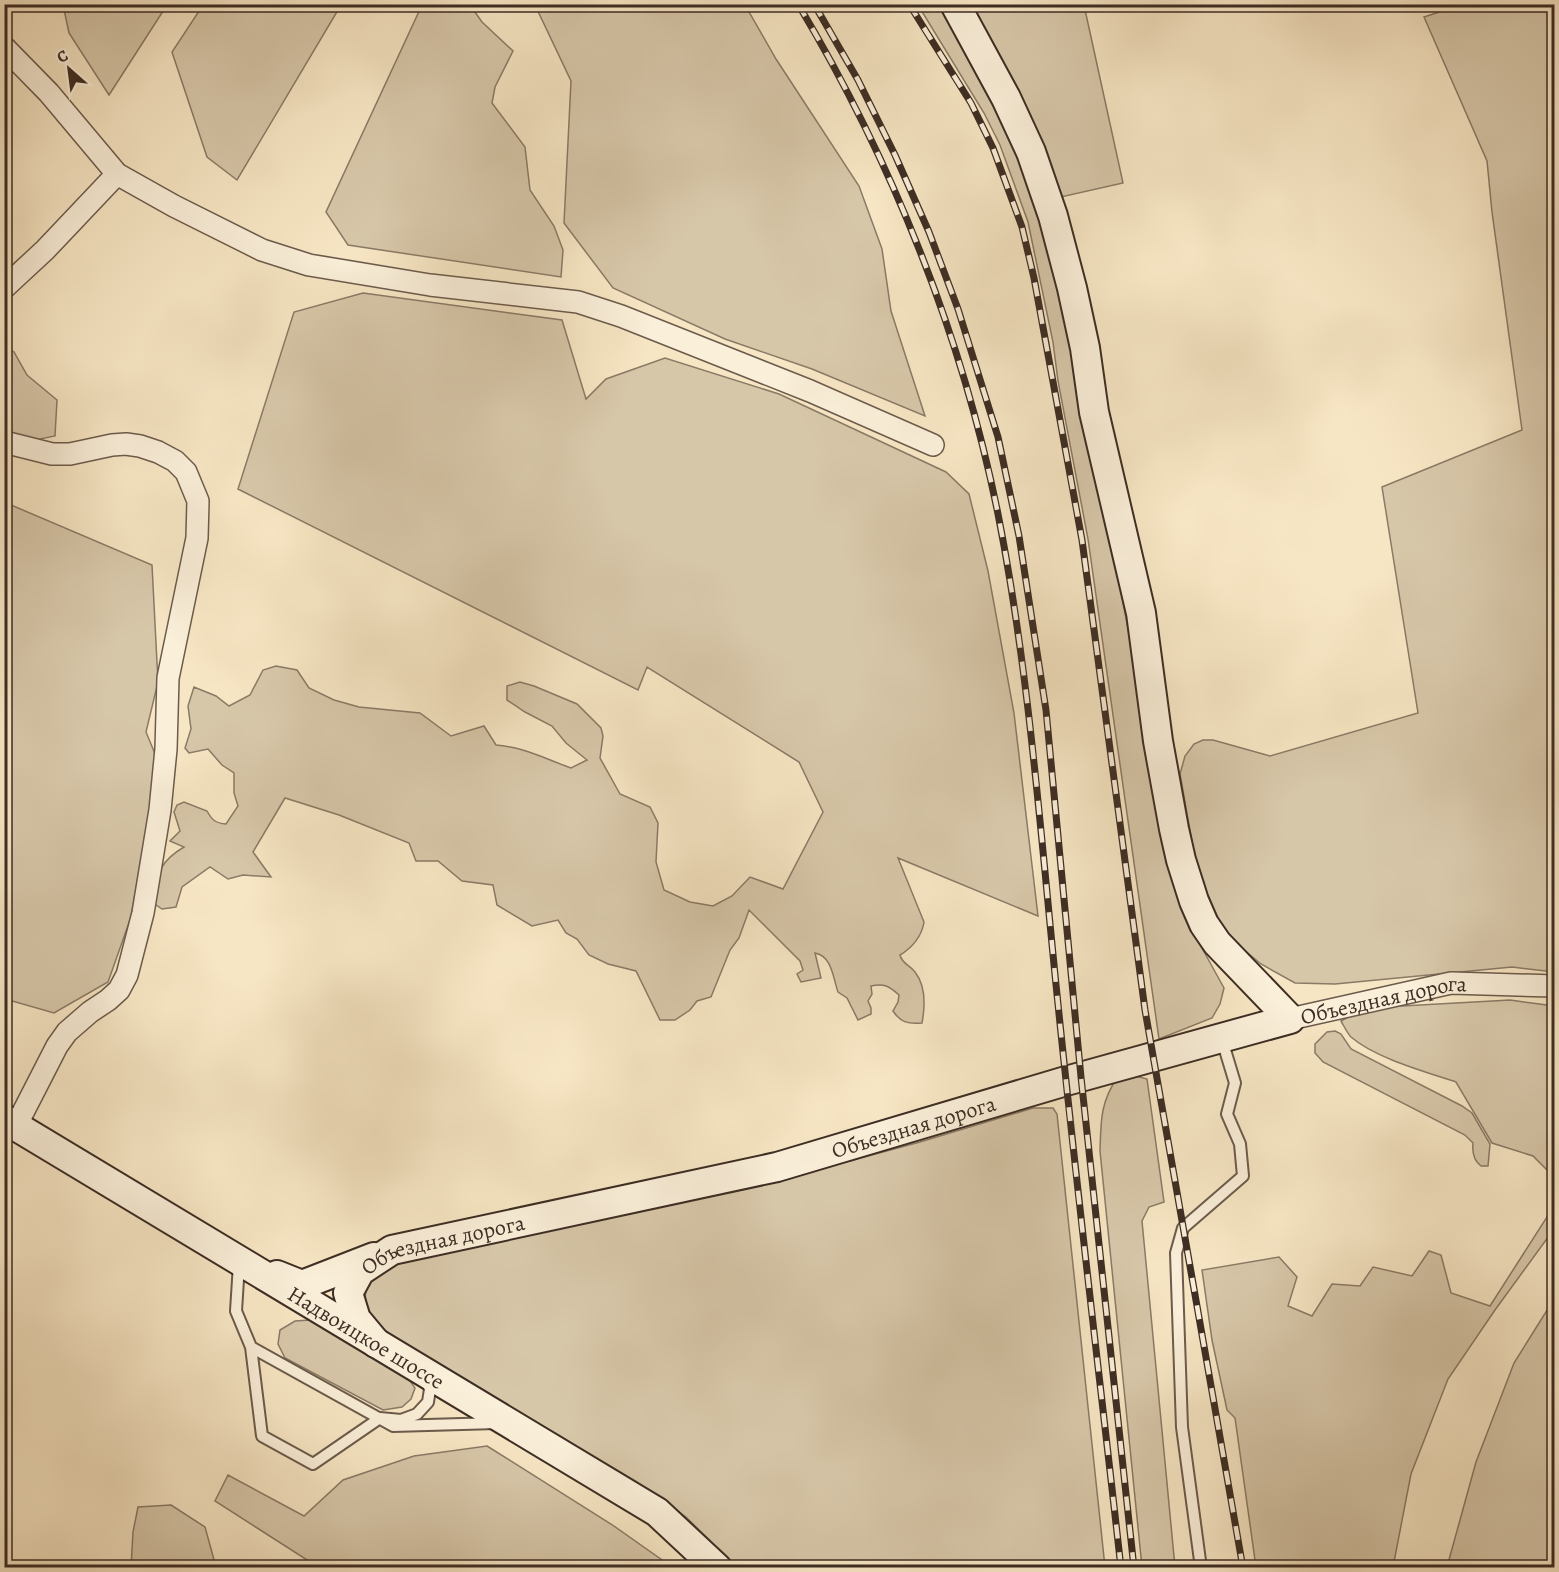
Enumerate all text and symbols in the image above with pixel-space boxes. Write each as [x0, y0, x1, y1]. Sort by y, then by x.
north arrow [39, 39, 99, 99]
text: С [53, 45, 72, 69]
street label: Объездная дорога [1298, 969, 1468, 1032]
street label: Объездная дорога [828, 1089, 1000, 1166]
street label: Объездная дорога [355, 1208, 528, 1282]
street label: Надвоицкое шоссе [282, 1279, 450, 1397]

